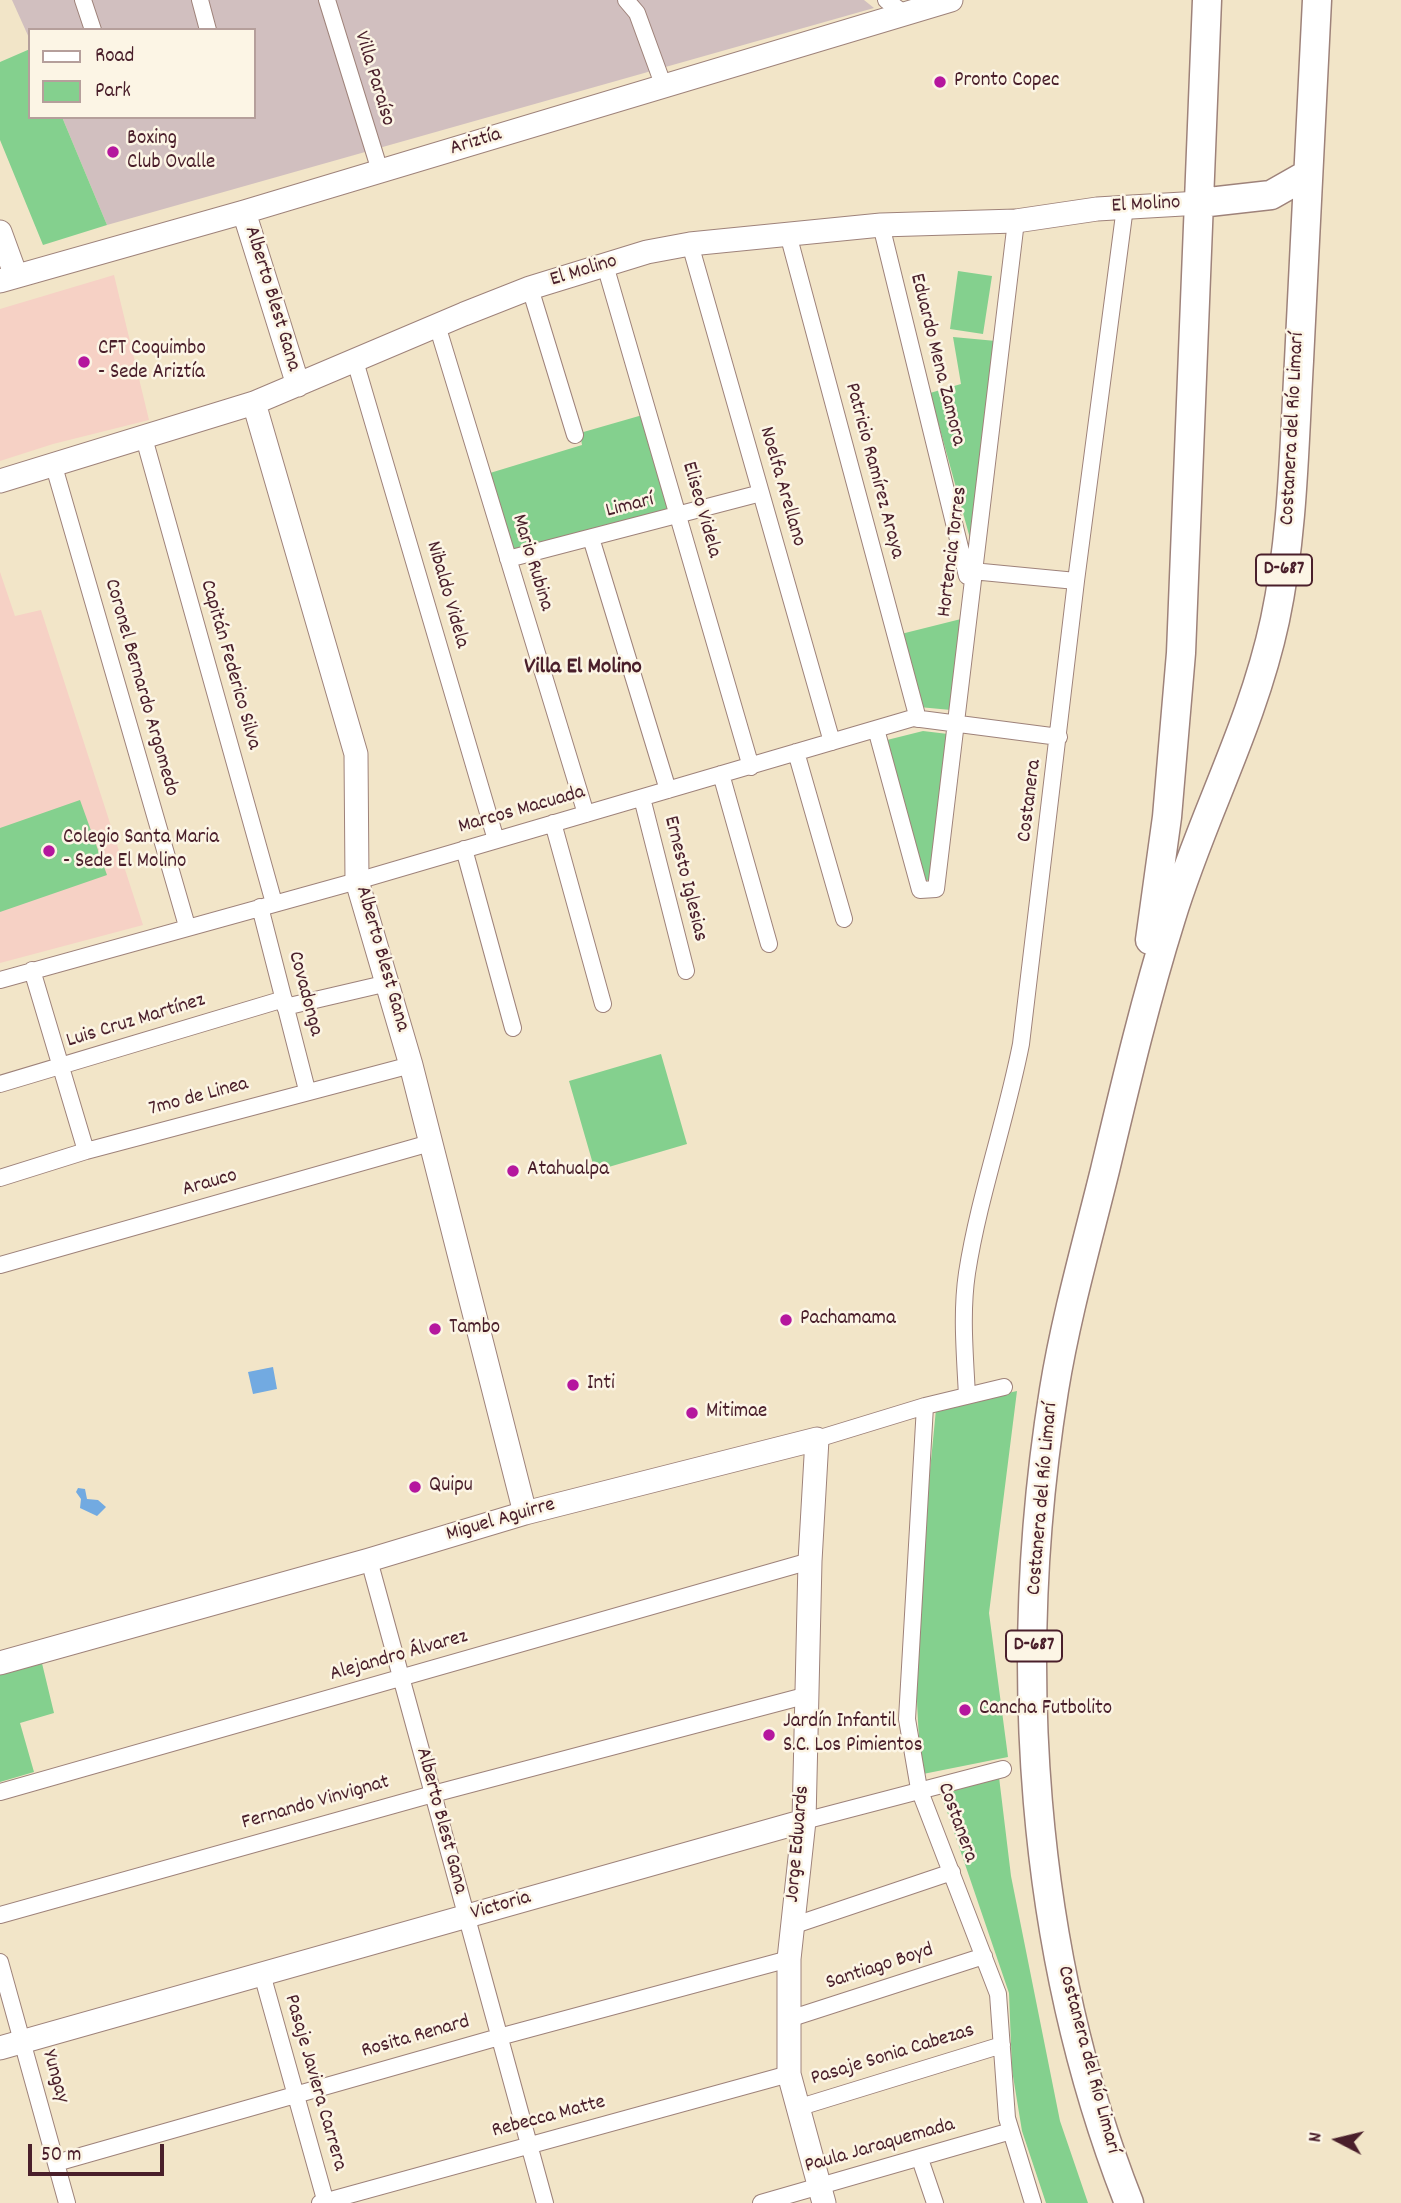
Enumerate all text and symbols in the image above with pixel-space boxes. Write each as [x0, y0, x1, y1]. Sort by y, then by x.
legend [28, 28, 256, 119]
street label: Villa Paraíso [347, 29, 399, 129]
text: Road [95, 42, 134, 72]
place label: Pronto Copec [954, 69, 1059, 95]
marker: Pronto Copec [932, 74, 948, 90]
text: Park [95, 77, 131, 107]
street label: Ariztía [447, 123, 505, 163]
place label: Boxing Club Ovalle [127, 127, 215, 177]
marker: Boxing Club Ovalle [105, 144, 121, 160]
street label: El Molino [1111, 192, 1181, 220]
street label: Alberto Blest Gana [237, 224, 305, 374]
street label: El Molino [547, 250, 621, 294]
street label: Eduardo Mena Zamora [902, 271, 970, 449]
street label: Costanera del Río Limarí [1276, 332, 1312, 526]
place label: CFT Coquimbo - Sede Ariztía [98, 337, 206, 387]
marker: CFT Coquimbo - Sede Ariztía [76, 354, 92, 370]
street label: Patricio Ramírez Araya [837, 380, 909, 562]
street label: Noelfa Arellano [752, 424, 810, 550]
street label: Eliseo Videla [674, 459, 726, 561]
street label: Hortencia Torres [934, 485, 974, 619]
street label: Limarí [603, 489, 657, 525]
street label: Mario Rubina [504, 512, 558, 614]
street label: Nibaldo Videla [419, 539, 473, 651]
road number: D-687 [1256, 554, 1312, 586]
street label: Coronel Bernardo Argomedo [97, 577, 183, 799]
street label: Capitán Federico Silva [193, 577, 265, 753]
district label: Villa El Molino [524, 655, 642, 683]
street label: Costanera [1013, 758, 1049, 844]
street label: Marcos Macuada [456, 781, 588, 841]
street label: Ernesto Iglesias [656, 814, 712, 944]
place label: Colegio Santa Maria - Sede El Molino [63, 826, 219, 876]
marker: Colegio Santa Maria - Sede El Molino [41, 843, 57, 859]
street label: Alberto Blest Gana [348, 883, 414, 1035]
street label: Covadonga [281, 949, 327, 1039]
street label: Luis Cruz Martínez [64, 989, 208, 1055]
street label: 7mo de Linea [147, 1073, 251, 1123]
place label: Atahualpa [527, 1158, 609, 1184]
marker: Atahualpa [505, 1163, 521, 1179]
street label: Arauco [180, 1164, 240, 1204]
place label: Pachamama [800, 1307, 896, 1333]
marker: Pachamama [778, 1312, 794, 1328]
place label: Tambo [449, 1316, 500, 1342]
marker: Tambo [427, 1321, 443, 1337]
place label: Inti [587, 1372, 615, 1398]
marker: Inti [565, 1377, 581, 1393]
place label: Mitimae [706, 1400, 767, 1426]
street label: Costanera del Río Limarí [1023, 1402, 1065, 1596]
marker: Mitimae [684, 1405, 700, 1421]
place label: Quipu [429, 1474, 473, 1500]
marker: Quipu [407, 1479, 423, 1495]
street label: Miguel Aguirre [444, 1493, 558, 1549]
street label: Alejandro Álvarez [327, 1625, 471, 1689]
road number: D-687 [1006, 1630, 1062, 1662]
place label: Cancha Futbolito [979, 1697, 1112, 1723]
marker: Cancha Futbolito [957, 1702, 973, 1718]
place label: Jardín Infantil S.C. Los Pimientos [783, 1710, 923, 1760]
marker: Jardín Infantil S.C. Los Pimientos [761, 1727, 777, 1743]
street label: Alberto Blest Gana [408, 1745, 472, 1897]
street label: Fernando Vinvignat [239, 1771, 393, 1837]
street label: Costanera [930, 1780, 982, 1866]
street label: Jorge Edwards [781, 1784, 817, 1904]
street label: Victoria [468, 1886, 534, 1928]
street label: Santiago Boyd [823, 1939, 937, 1997]
street label: Costanera del Río Limarí [1050, 1964, 1124, 2156]
street label: Pasaje Javiera Carrera [277, 1992, 351, 2174]
street label: Rosita Renard [359, 2011, 473, 2065]
street label: Pasaje Sonia Cabezas [808, 2019, 978, 2093]
street label: Yungay [34, 2048, 74, 2106]
street label: Rebecca Matte [490, 2091, 608, 2145]
north arrow [1303, 2105, 1373, 2175]
street label: Paula Jaraquemada [802, 2114, 958, 2180]
scale bar [32, 2130, 168, 2174]
text: N [1303, 2131, 1331, 2144]
text: 50 m [41, 2141, 81, 2171]

